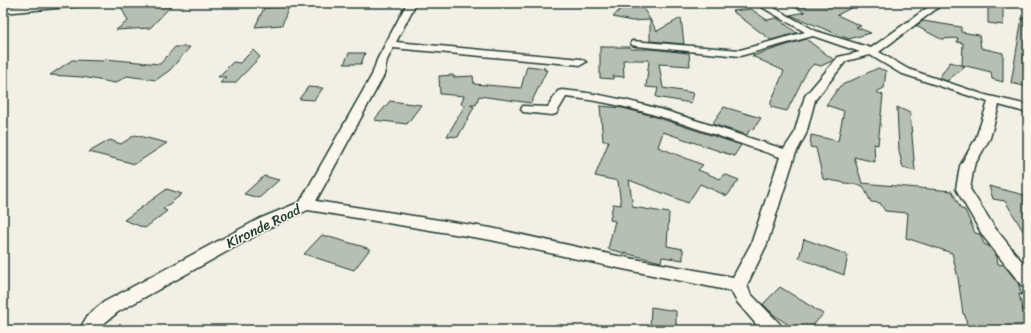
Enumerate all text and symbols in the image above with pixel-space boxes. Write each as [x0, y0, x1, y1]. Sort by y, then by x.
street label: Kironde Road [222, 197, 306, 255]

